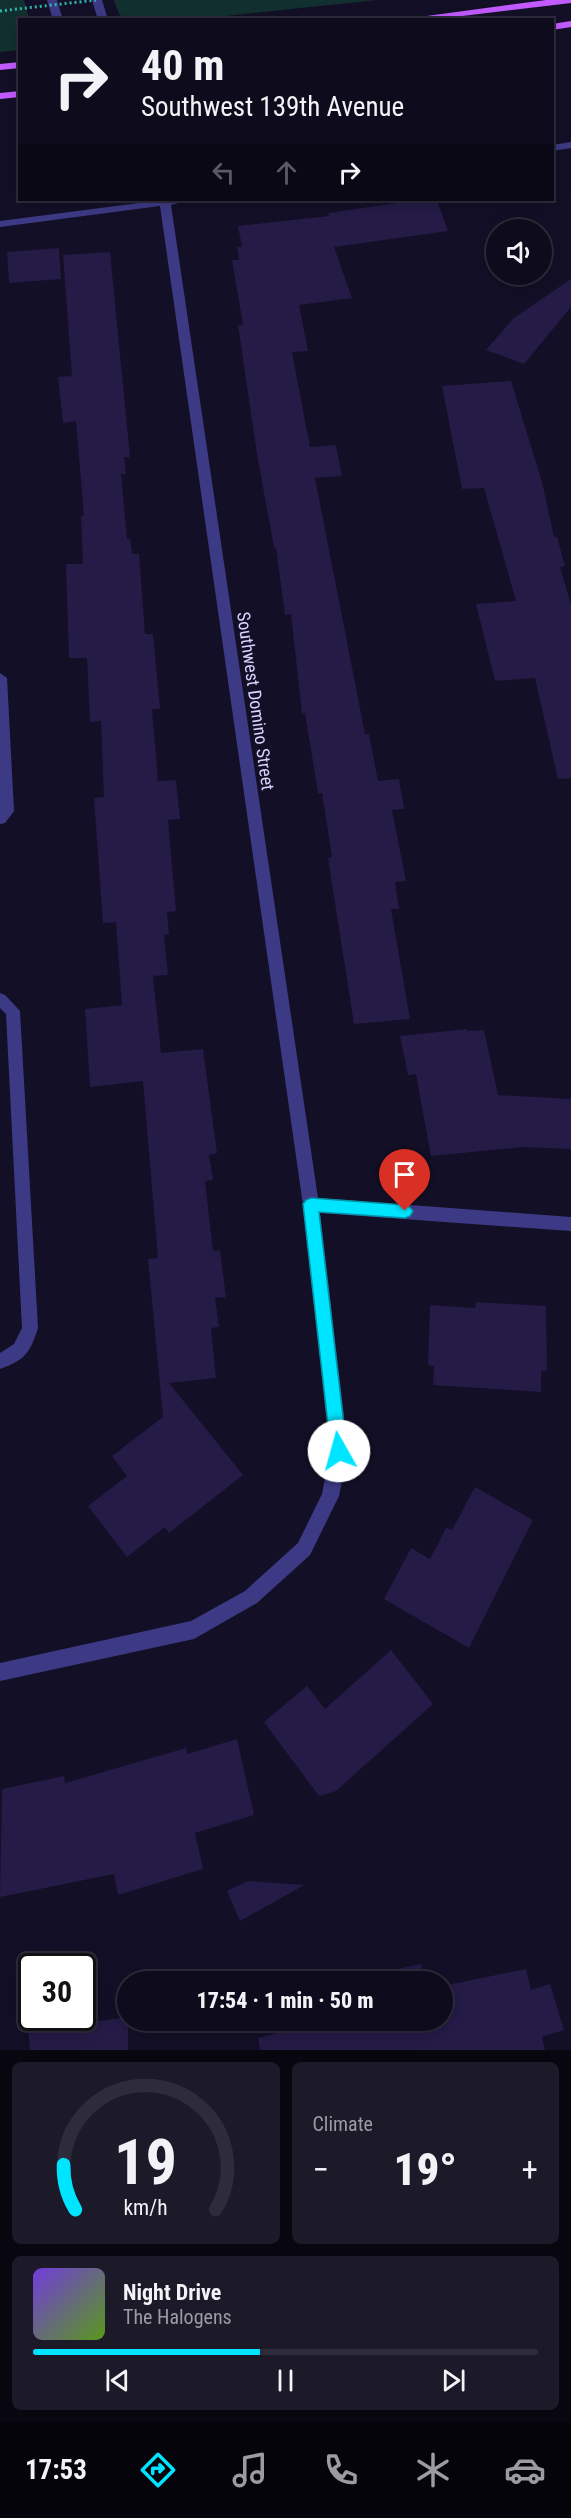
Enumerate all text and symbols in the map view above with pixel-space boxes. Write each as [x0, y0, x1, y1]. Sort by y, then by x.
text: 40 m [141, 41, 224, 90]
icon: right [42, 42, 120, 120]
text: Southwest 139th Avenue [141, 91, 404, 123]
icon: left [207, 156, 240, 189]
icon: ahead [270, 156, 303, 189]
icon: right [333, 156, 366, 189]
map controls [486, 219, 552, 285]
button: sound [486, 219, 552, 285]
street label: Southwest Domino Street [233, 610, 279, 792]
pin [379, 1149, 430, 1211]
icon: arrive [388, 1158, 421, 1191]
position arrow [307, 1419, 371, 1483]
speed limit sign: 30 [18, 1953, 96, 2031]
text: 17:54 · 1 min · 50 m [197, 1988, 373, 2013]
text: Climate [313, 2112, 373, 2136]
text: 19 [114, 2126, 177, 2199]
text: 19° [394, 2143, 457, 2196]
text: − [313, 2150, 329, 2189]
text: + [522, 2150, 538, 2189]
text: km/h [124, 2195, 168, 2220]
text: Night Drive [123, 2280, 221, 2305]
text: The Halogens [123, 2305, 232, 2329]
icon: previous [101, 2364, 134, 2397]
icon: pause [269, 2364, 302, 2397]
icon: next [437, 2364, 470, 2397]
icon: directions [137, 2449, 179, 2491]
icon: music [229, 2449, 271, 2491]
icon: phone [320, 2449, 362, 2491]
icon: climate [412, 2449, 454, 2491]
icon: car [504, 2449, 546, 2491]
text: 17:53 [25, 2454, 87, 2486]

